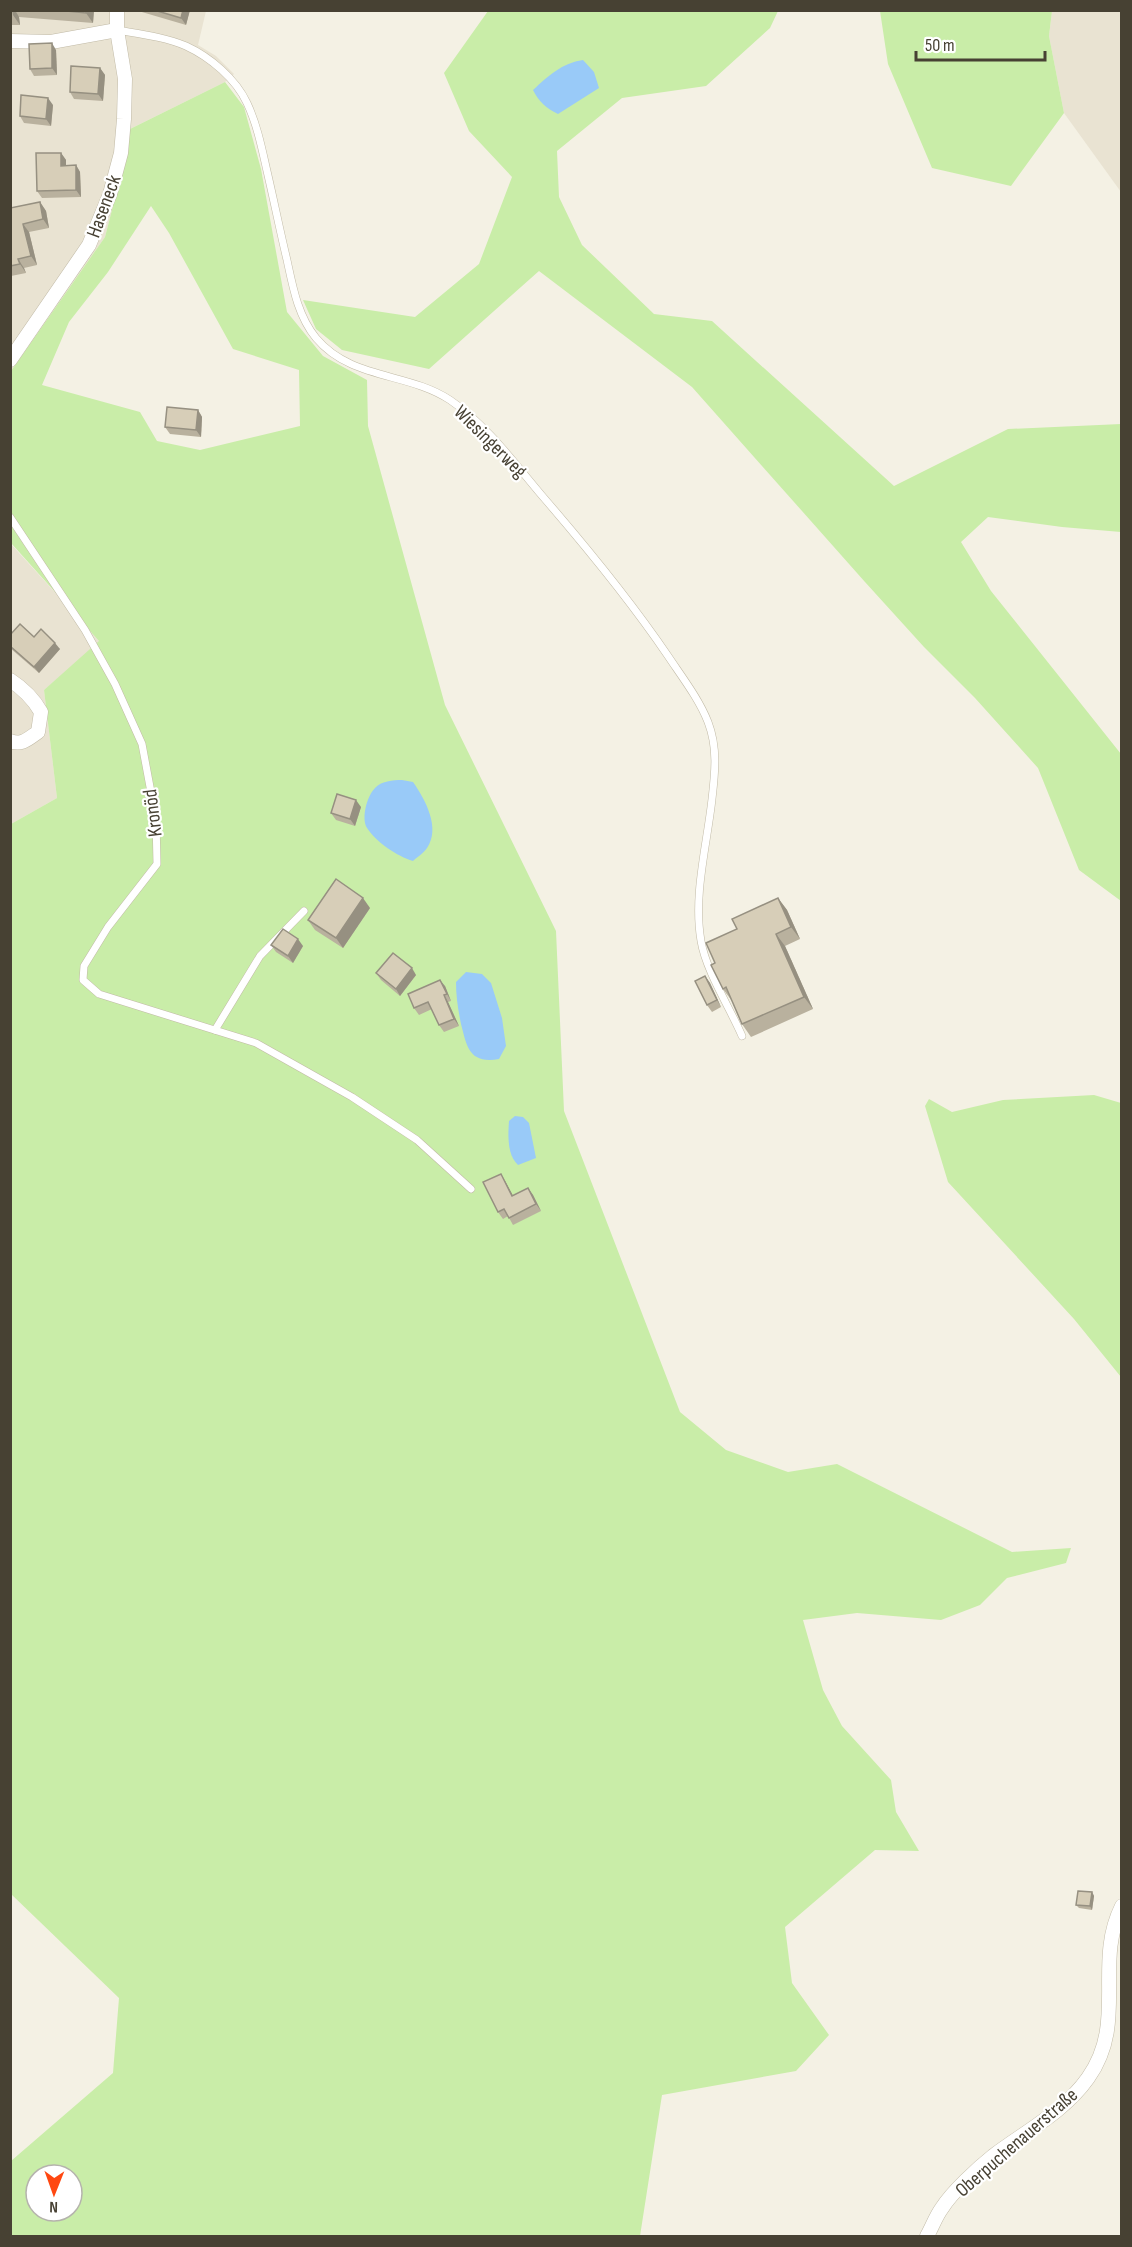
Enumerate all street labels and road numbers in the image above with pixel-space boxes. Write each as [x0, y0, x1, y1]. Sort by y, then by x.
street label: Haseneck [81, 171, 127, 241]
street label: Wiesingerweg [449, 400, 532, 483]
street label: Kronöd [138, 788, 168, 838]
street label: Oberpuchenauerstraße [951, 2083, 1083, 2202]

